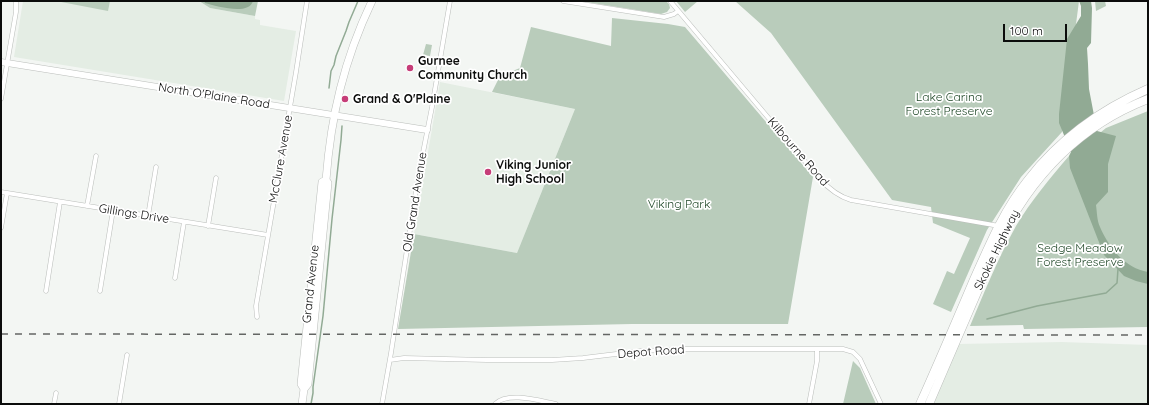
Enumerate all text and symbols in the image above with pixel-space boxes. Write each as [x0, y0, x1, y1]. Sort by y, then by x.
scale bar [1005, 16, 1069, 42]
text: 100 m [1010, 23, 1043, 38]
place label: Gurnee Community Church [418, 54, 527, 82]
marker: Gurnee Community Church [405, 63, 415, 73]
street label: North O'Plaine Road [157, 80, 271, 112]
park label: Lake Carina Forest Preserve [906, 90, 992, 118]
place label: Grand & O'Plaine [353, 92, 451, 106]
marker: Grand & O'Plaine [340, 94, 350, 104]
street label: McClure Avenue [266, 114, 296, 204]
street label: Kilbourne Road [764, 115, 832, 189]
street label: Old Grand Avenue [400, 151, 430, 253]
place label: Viking Junior High School [496, 158, 571, 186]
marker: Viking Junior High School [483, 167, 493, 177]
park label: Viking Park [648, 197, 710, 211]
street label: Gillings Drive [98, 201, 170, 227]
street label: Skokie Highway [971, 207, 1023, 293]
park label: Sedge Meadow Forest Preserve [1037, 241, 1123, 269]
street label: Grand Avenue [300, 244, 322, 324]
street label: Depot Road [617, 342, 685, 362]

